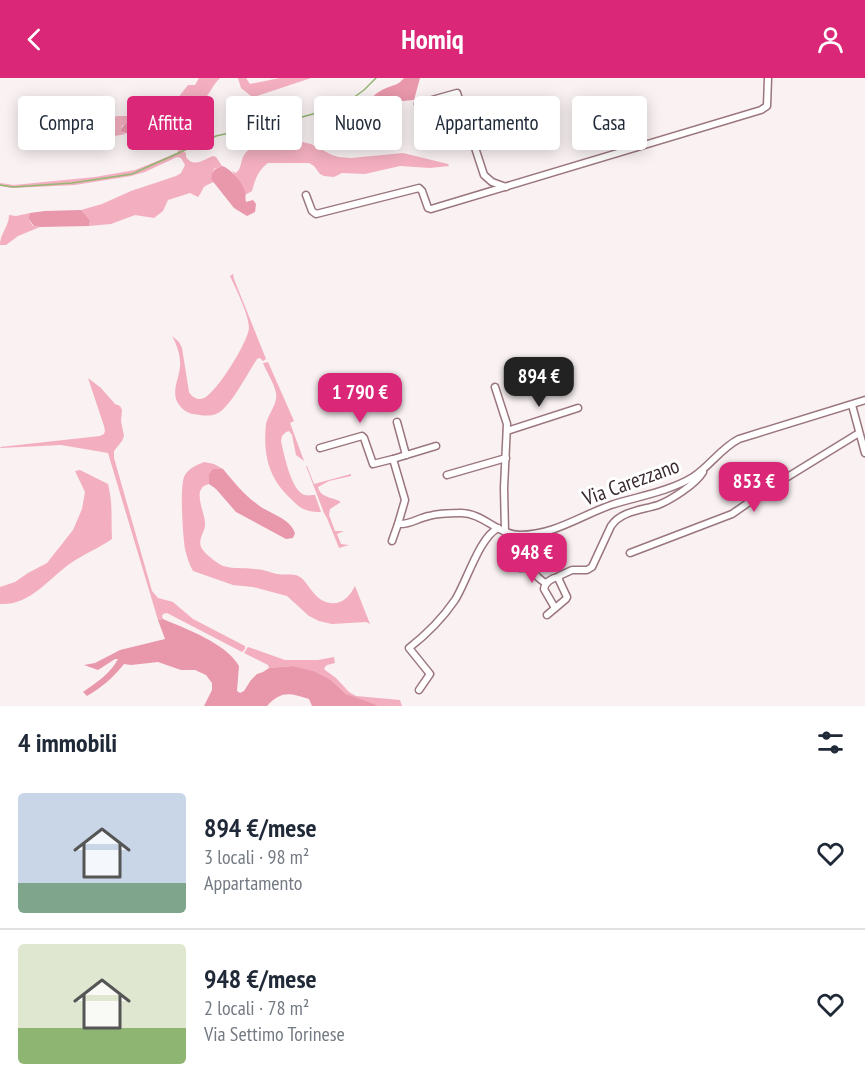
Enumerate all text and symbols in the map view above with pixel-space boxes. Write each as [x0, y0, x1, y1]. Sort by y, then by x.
text: Homiq [401, 22, 464, 56]
icon: back [18, 23, 51, 56]
icon: person [814, 23, 847, 56]
chip: Compra [18, 96, 115, 150]
chip: Affitta [127, 96, 214, 150]
chip: Filtri [226, 96, 302, 150]
chip: Nuovo [314, 96, 402, 150]
chip: Appartamento [414, 96, 560, 150]
chip: Casa [572, 96, 647, 150]
pin: 894 € [497, 357, 581, 408]
text: 894 € [518, 363, 560, 389]
pin: 1 790 € [305, 373, 415, 424]
text: 1 790 € [332, 379, 388, 405]
street label: Via Carezzano [578, 452, 683, 512]
pin: 853 € [712, 462, 796, 513]
text: 853 € [733, 468, 775, 494]
pin: 948 € [490, 533, 574, 584]
text: 948 € [511, 539, 553, 565]
text: 4 immobili [18, 726, 117, 759]
icon: filters [814, 726, 847, 759]
text: 894 €/mese [204, 811, 317, 844]
icon: home [66, 817, 138, 889]
icon: heart [814, 837, 847, 870]
text: 3 locali · 98 m² [204, 844, 309, 870]
text: Appartamento [204, 870, 302, 896]
text: 948 €/mese [204, 962, 317, 995]
icon: home [66, 968, 138, 1040]
icon: heart [814, 988, 847, 1021]
text: 2 locali · 78 m² [204, 995, 309, 1021]
text: Via Settimo Torinese [204, 1021, 345, 1047]

